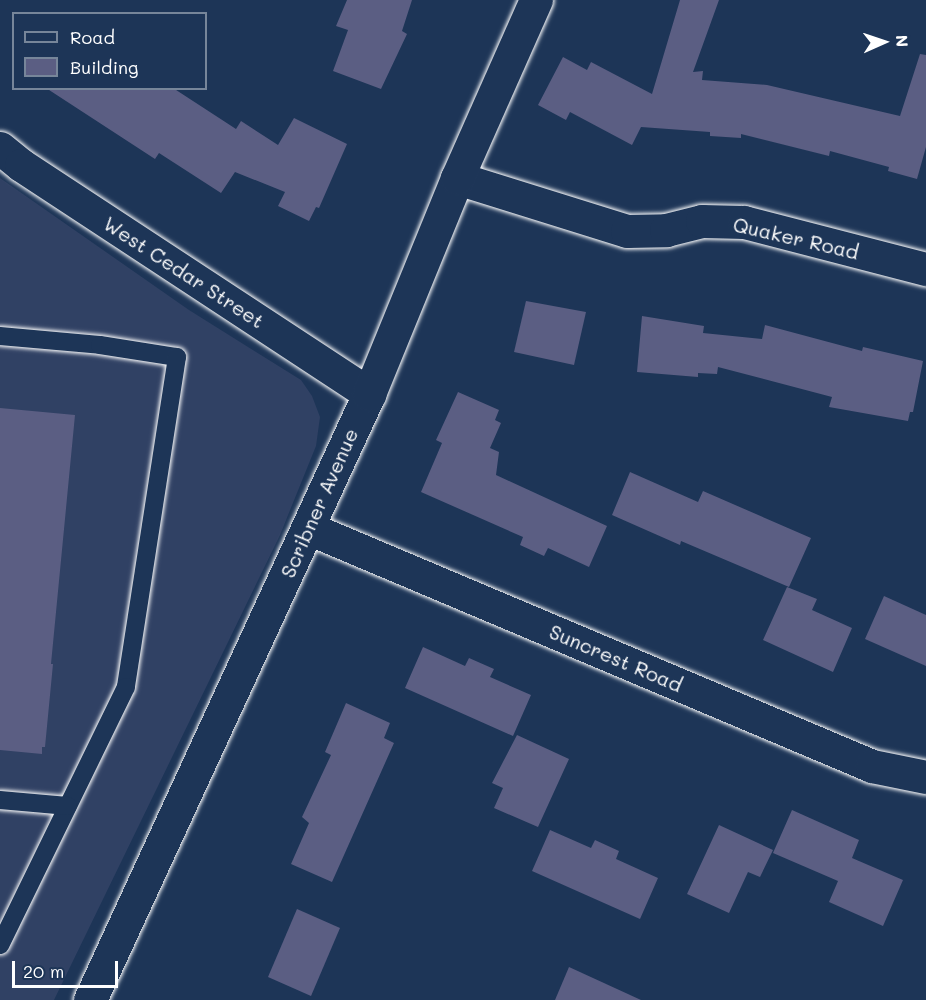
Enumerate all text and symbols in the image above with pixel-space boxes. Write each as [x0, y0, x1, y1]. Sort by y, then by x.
legend [12, 12, 207, 90]
north arrow [854, 12, 914, 72]
text: Road [70, 25, 115, 49]
text: N [892, 34, 913, 48]
text: Building [70, 55, 138, 79]
street label: West Cedar Street [99, 211, 269, 333]
street label: Quaker Road [731, 212, 861, 264]
street label: Scribner Avenue [275, 425, 363, 581]
street label: Suncrest Road [546, 619, 686, 697]
scale bar [15, 949, 122, 987]
text: 20 m [23, 959, 64, 983]

